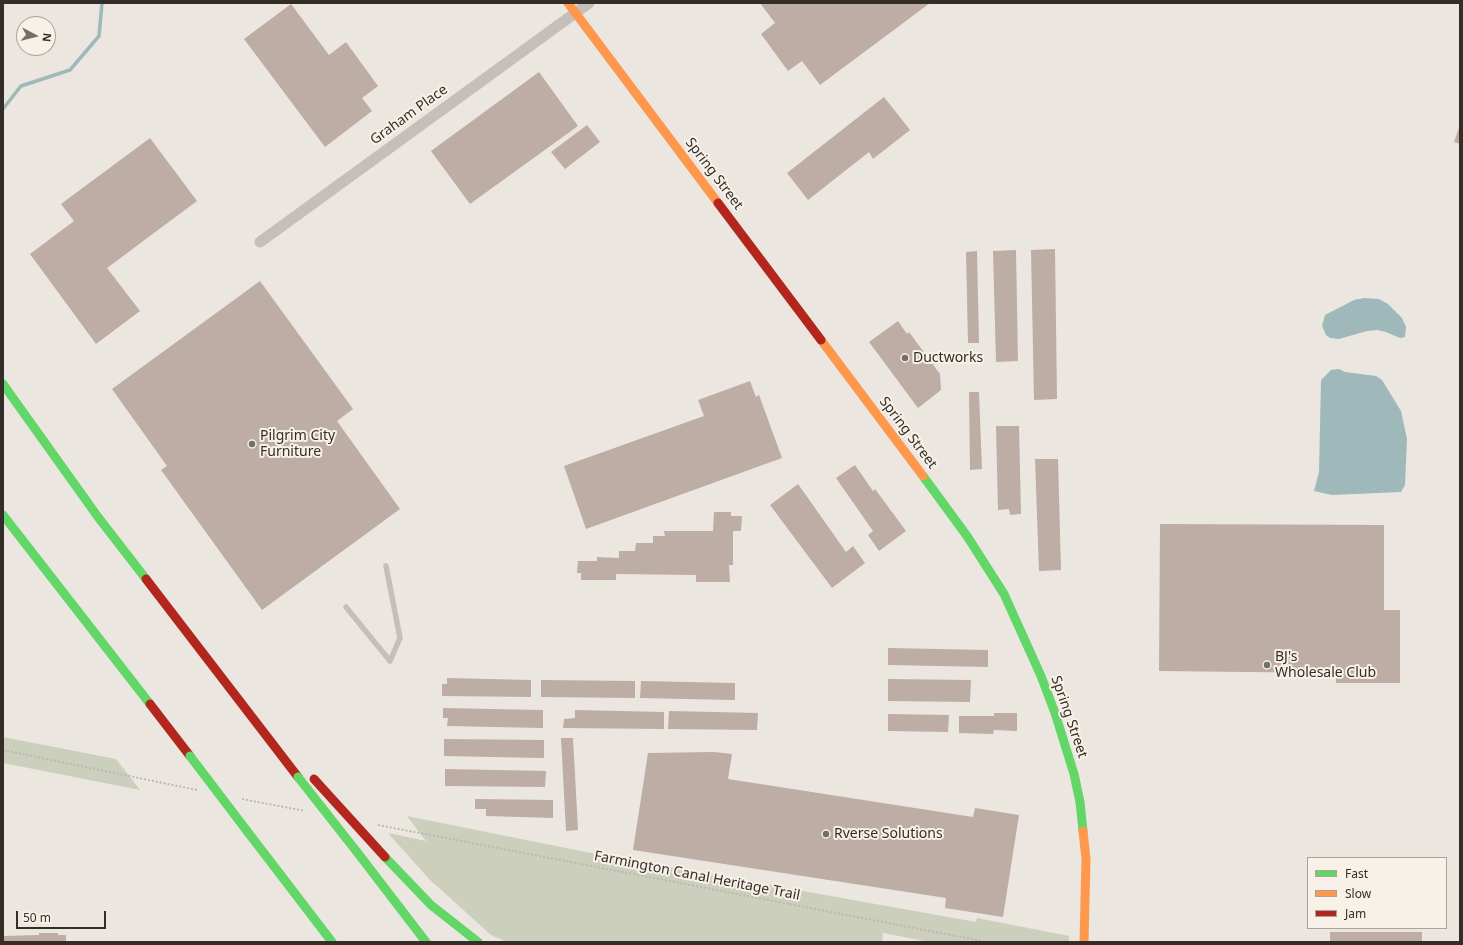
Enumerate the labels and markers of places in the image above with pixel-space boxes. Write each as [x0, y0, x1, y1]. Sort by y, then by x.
place label: Ductworks [913, 350, 983, 366]
marker: Ductworks [900, 353, 910, 363]
place label: Pilgrim City Furniture [260, 428, 335, 460]
marker: Pilgrim City Furniture [247, 439, 257, 449]
place label: BJ's Wholesale Club [1275, 649, 1376, 682]
marker: BJ's Wholesale Club [1262, 660, 1272, 670]
place label: Rverse Solutions [834, 826, 943, 842]
marker: Rverse Solutions [821, 829, 831, 839]

